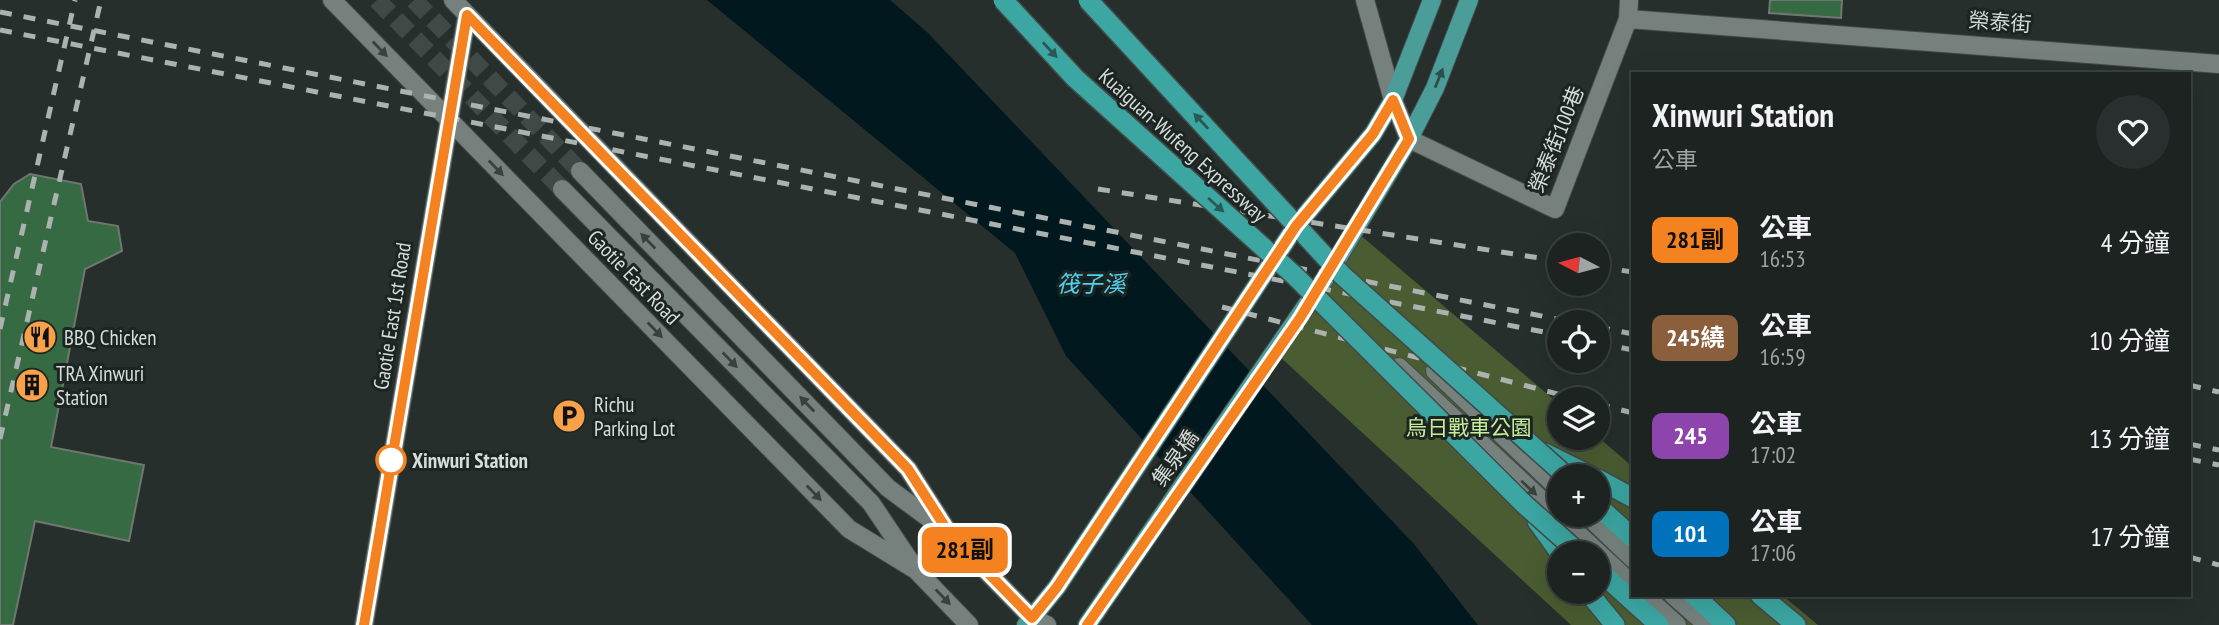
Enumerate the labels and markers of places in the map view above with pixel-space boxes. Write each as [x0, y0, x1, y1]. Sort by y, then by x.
restaurant icon: BBQ Chicken [21, 318, 59, 356]
place label: BBQ Chicken [64, 324, 156, 351]
place label: TRA Xinwuri Station [56, 360, 144, 411]
building icon: TRA Xinwuri Station [13, 366, 51, 404]
place label: Richu Parking Lot [594, 391, 675, 442]
parking icon: Richu Parking Lot [550, 397, 588, 435]
marker: Xinwuri Station [376, 445, 406, 475]
place label: Xinwuri Station [412, 447, 528, 474]

